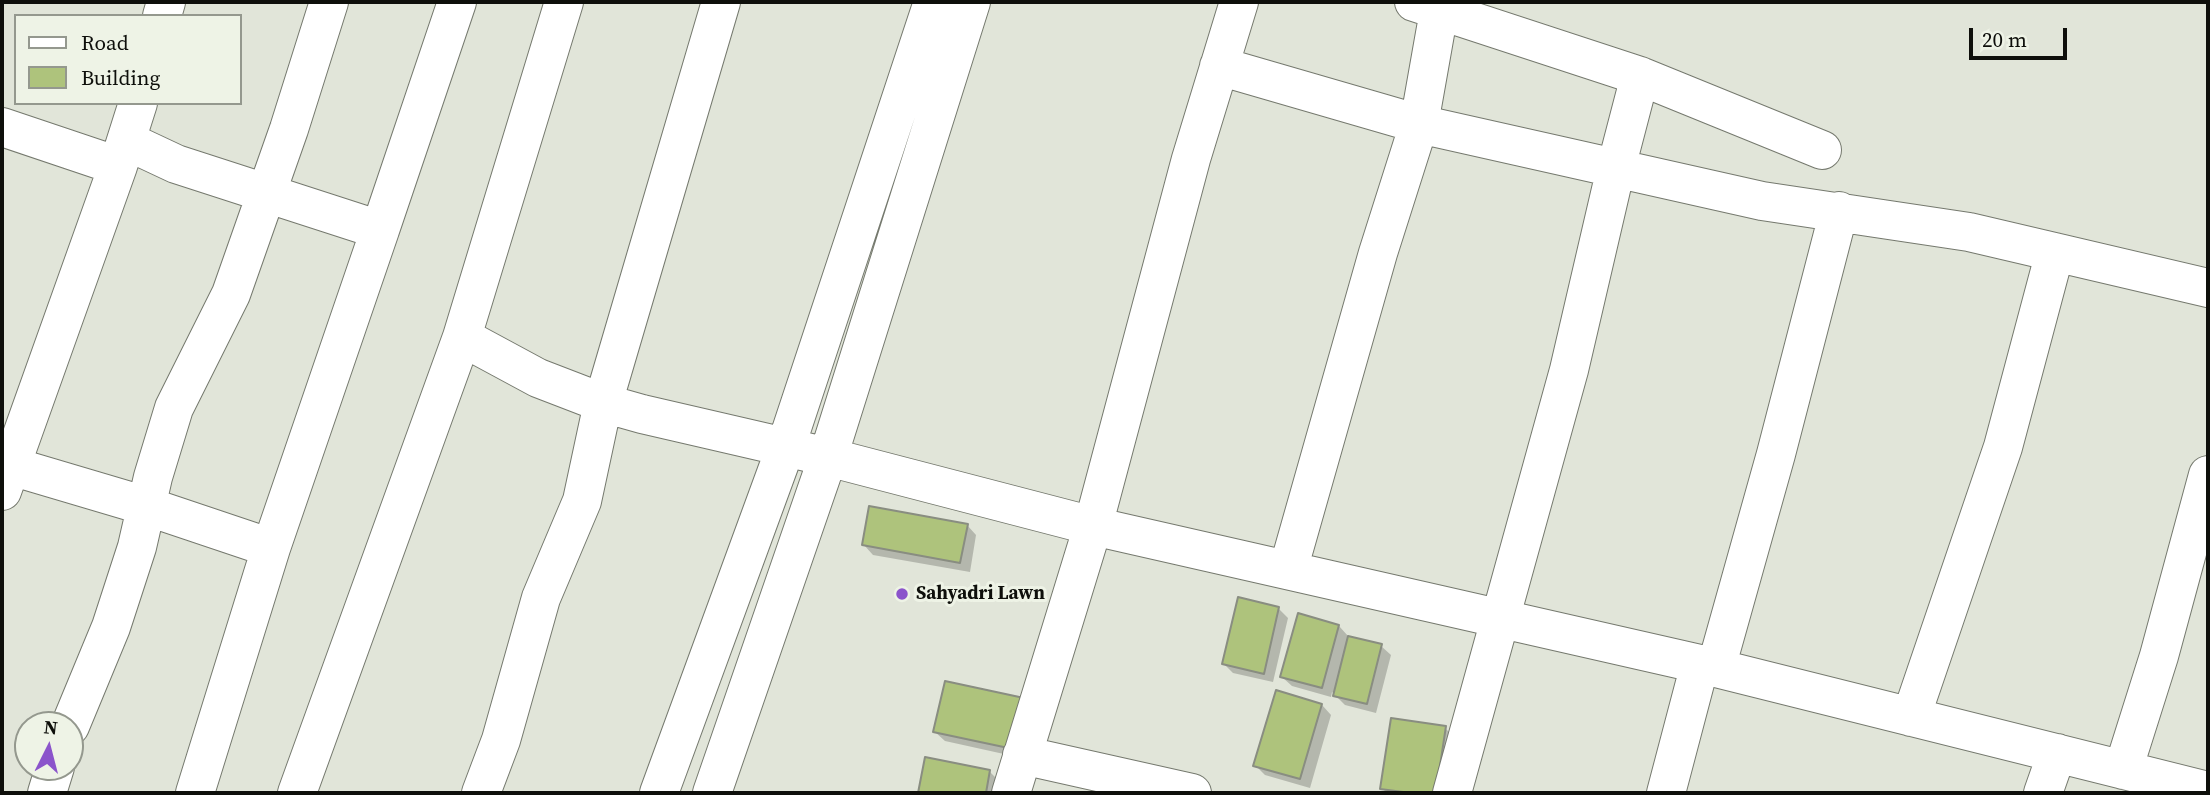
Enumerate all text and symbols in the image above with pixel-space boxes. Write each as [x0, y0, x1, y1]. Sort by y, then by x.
legend [14, 14, 242, 105]
scale bar [1972, 14, 2070, 58]
text: 20 m [1982, 25, 2027, 54]
text: Road [81, 28, 129, 57]
text: Building [81, 63, 160, 92]
place label: Sahyadri Lawn [916, 583, 1045, 605]
marker: Sahyadri Lawn [894, 586, 910, 602]
north arrow [14, 711, 84, 781]
text: N [43, 713, 59, 741]

